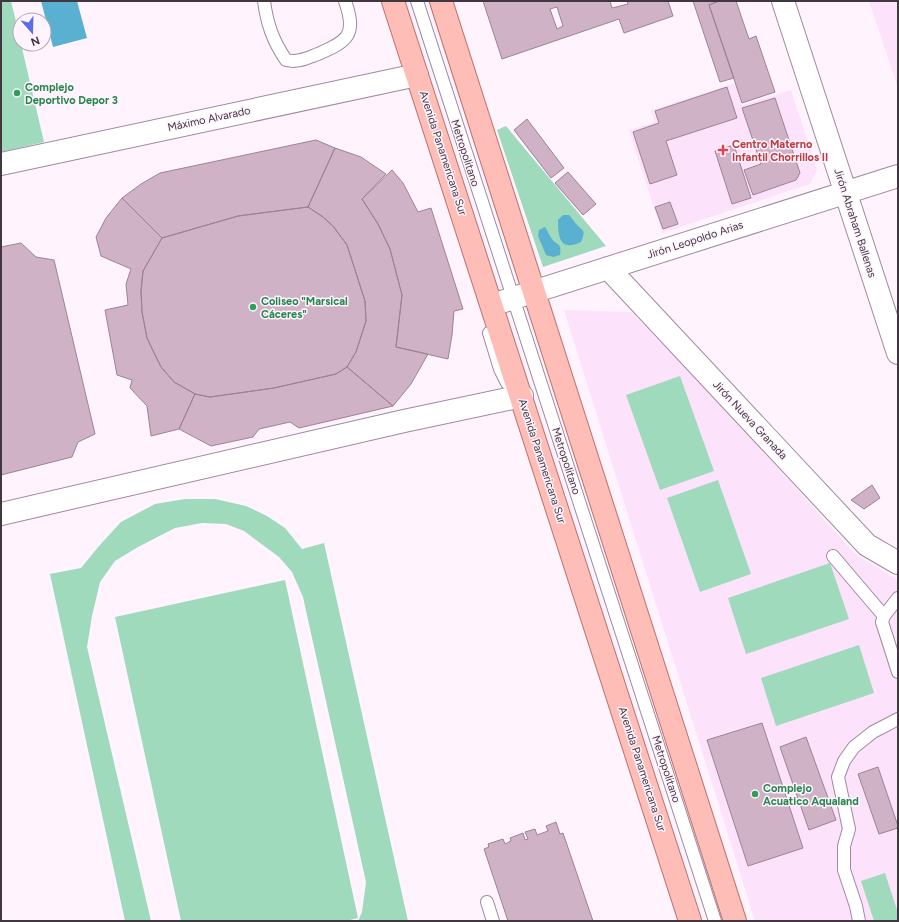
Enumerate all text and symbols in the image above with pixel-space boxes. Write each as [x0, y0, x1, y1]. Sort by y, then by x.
north arrow [12, 12, 52, 52]
text: N [29, 33, 41, 48]
place label: Complejo Deportivo Depor 3 [25, 81, 118, 107]
marker: Complejo Deportivo Depor 3 [12, 88, 22, 98]
street label: Avenida Panamericana Sur [417, 89, 469, 217]
street label: Máximo Alvarado [166, 104, 252, 134]
street label: Metropolitano [448, 118, 482, 188]
place label: Centro Materno Infantil Chorrillos II [732, 138, 828, 164]
marker: Centro Materno Infantil Chorrillos II [717, 144, 729, 156]
street label: Jirón Abraham Ballenas [831, 167, 879, 279]
street label: Jirón Leopoldo Arias [645, 218, 745, 262]
place label: Coliseo "Marsical Cáceres" [261, 295, 348, 321]
marker: Coliseo "Marsical Cáceres" [248, 302, 258, 312]
street label: Jirón Nueva Granada [710, 378, 790, 462]
street label: Avenida Panamericana Sur [516, 397, 568, 525]
street label: Metropolitano [549, 426, 583, 496]
street label: Avenida Panamericana Sur [616, 705, 668, 833]
street label: Metropolitano [649, 734, 683, 804]
place label: Complejo Acuatico Aqualand [763, 782, 859, 808]
marker: Complejo Acuatico Aqualand [750, 789, 760, 799]

